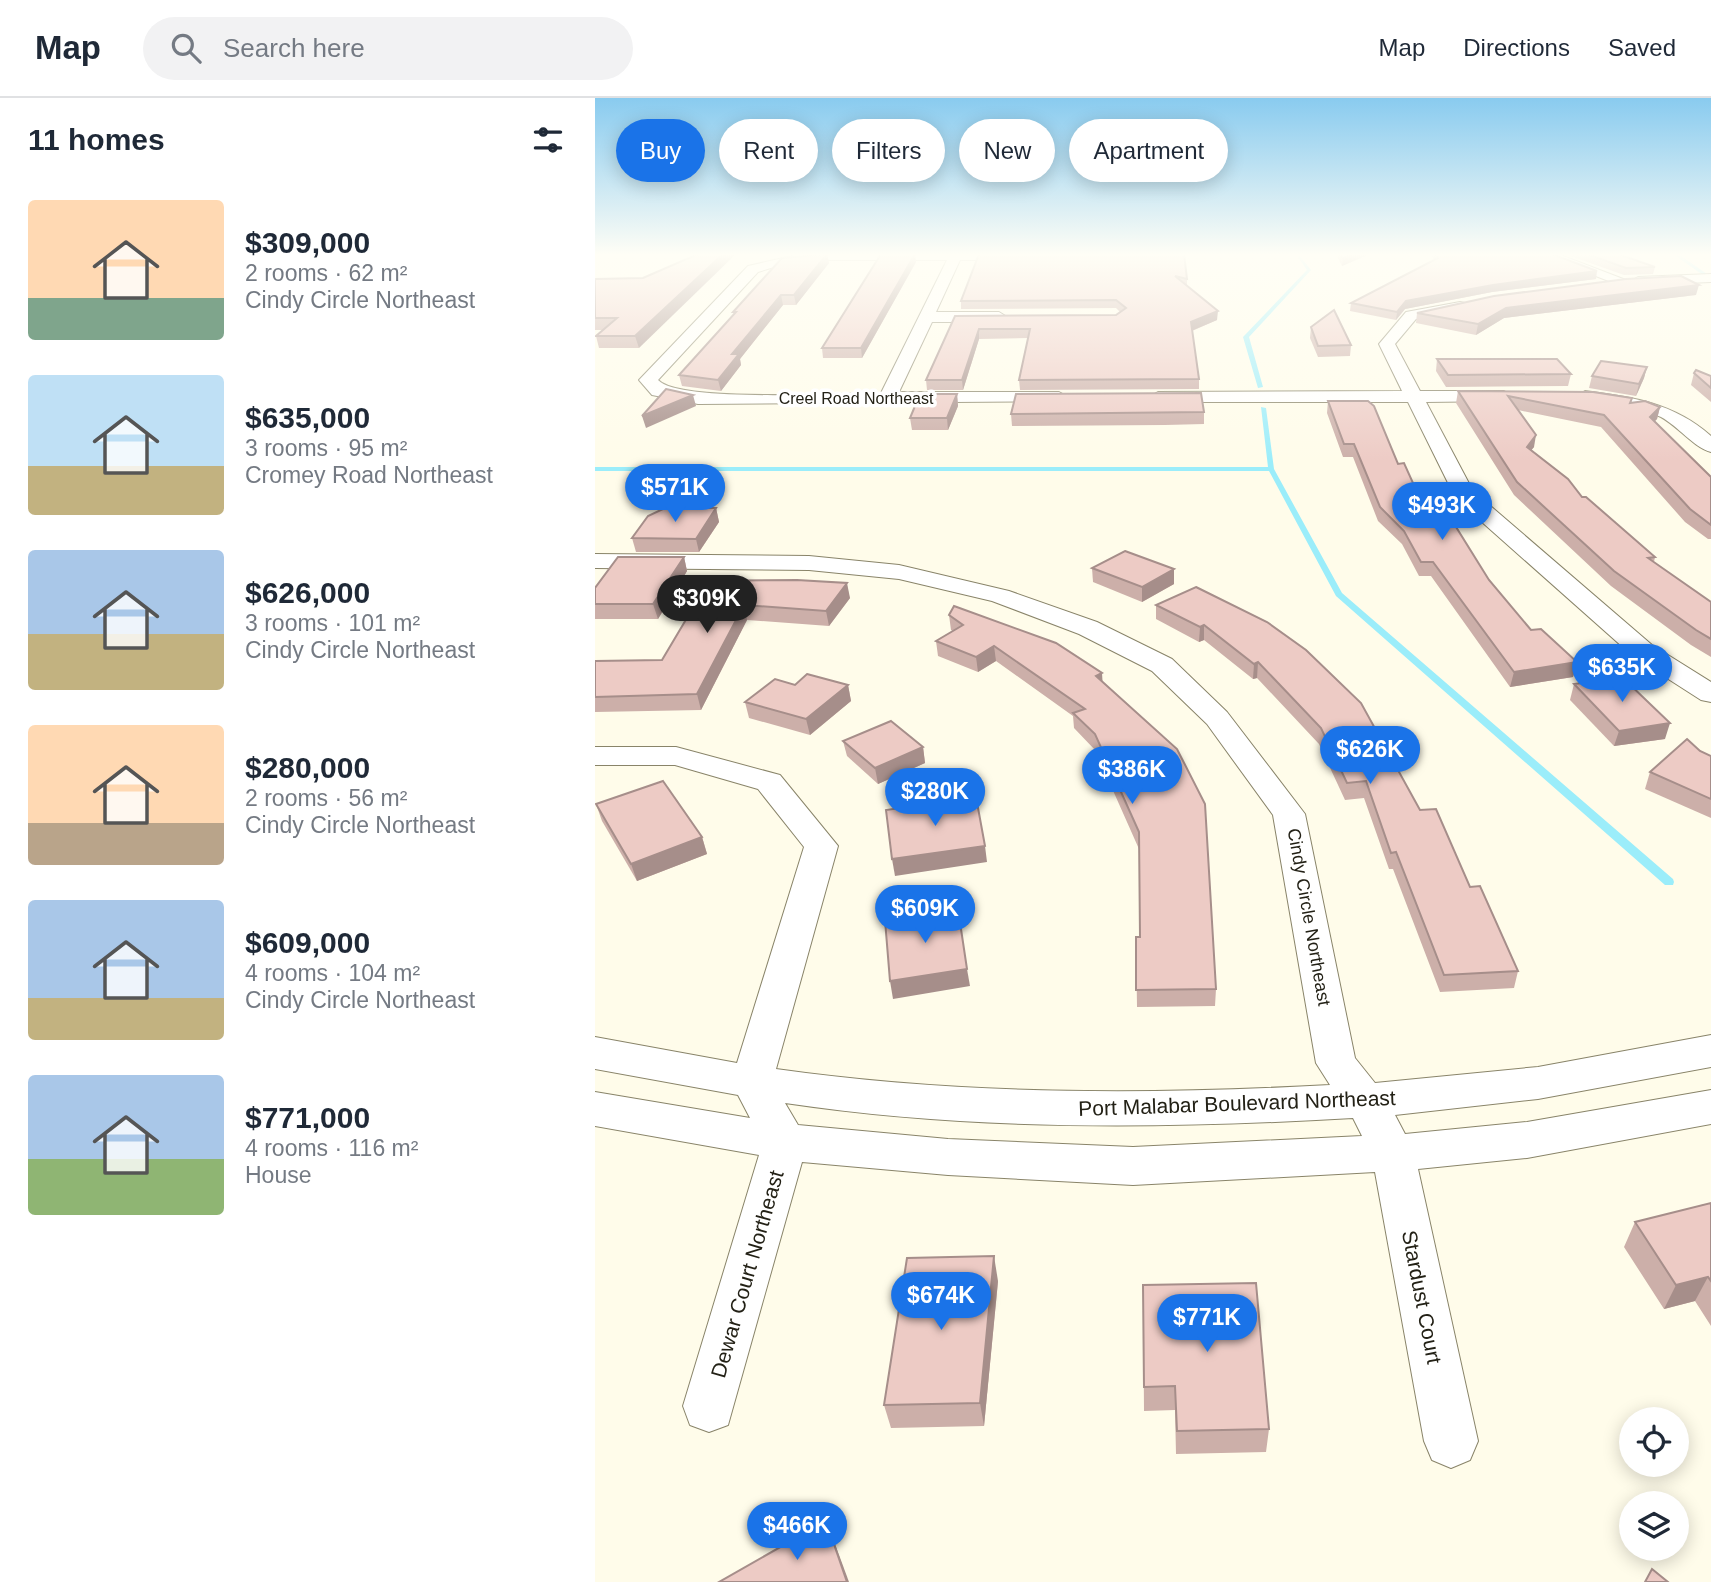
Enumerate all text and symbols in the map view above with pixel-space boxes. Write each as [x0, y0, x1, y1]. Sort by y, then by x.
search box [143, 17, 633, 80]
text: Map [35, 29, 101, 66]
icon: search [167, 29, 205, 67]
text: Search here [223, 33, 365, 63]
text: Map [1379, 34, 1425, 61]
text: Directions [1463, 34, 1570, 61]
text: Saved [1608, 34, 1676, 61]
chip: Buy [616, 119, 705, 182]
chip: Rent [719, 119, 818, 182]
chip: Filters [832, 119, 945, 182]
chip: New [959, 119, 1055, 182]
chip: Apartment [1069, 119, 1228, 182]
icon: filters [529, 121, 567, 159]
text: 11 homes [28, 123, 165, 156]
text: $309,000 [245, 226, 370, 259]
icon: home [84, 228, 168, 312]
text: 2 rooms · 62 m² [245, 260, 407, 286]
text: Cindy Circle Northeast [245, 287, 475, 313]
street label: Creel Road Northeast [779, 390, 934, 407]
text: $635,000 [245, 401, 370, 434]
icon: home [84, 403, 168, 487]
text: 3 rooms · 95 m² [245, 435, 407, 461]
text: Cromey Road Northeast [245, 462, 493, 488]
pin: $571K [626, 464, 724, 524]
text: $571K [641, 474, 709, 500]
pin: $493K [1393, 482, 1491, 542]
text: $493K [1408, 492, 1476, 518]
pin: $309K [658, 575, 756, 635]
text: $626,000 [245, 576, 370, 609]
icon: home [84, 578, 168, 662]
text: $309K [673, 585, 741, 611]
text: 3 rooms · 101 m² [245, 610, 420, 636]
text: Cindy Circle Northeast [245, 637, 475, 663]
pin: $635K [1573, 644, 1671, 704]
text: $635K [1588, 654, 1656, 680]
pin: $626K [1321, 726, 1419, 786]
text: $626K [1336, 736, 1404, 762]
pin: $386K [1083, 746, 1181, 806]
text: $280,000 [245, 751, 370, 784]
icon: home [84, 753, 168, 837]
text: $386K [1098, 756, 1166, 782]
pin: $280K [886, 768, 984, 828]
text: $280K [901, 778, 969, 804]
text: 2 rooms · 56 m² [245, 785, 407, 811]
text: Cindy Circle Northeast [245, 812, 475, 838]
street label: Cindy Circle Northeast [1284, 827, 1334, 1007]
pin: $609K [876, 886, 974, 945]
text: $609K [891, 895, 959, 921]
text: $609,000 [245, 926, 370, 959]
icon: home [84, 928, 168, 1012]
text: 4 rooms · 104 m² [245, 960, 420, 986]
text: Cindy Circle Northeast [245, 987, 475, 1013]
street label: Port Malabar Boulevard Northeast [1078, 1086, 1396, 1120]
text: $771,000 [245, 1101, 370, 1134]
icon: home [84, 1103, 168, 1187]
text: 4 rooms · 116 m² [245, 1135, 418, 1161]
text: House [245, 1162, 311, 1188]
street label: Dewar Court Northeast [706, 1167, 788, 1380]
street label: Stardust Court [1398, 1228, 1446, 1366]
pin: $674K [892, 1272, 990, 1332]
text: $674K [907, 1282, 975, 1308]
pin: $771K [1158, 1294, 1256, 1354]
text: $771K [1173, 1304, 1241, 1330]
map controls [1619, 1407, 1689, 1561]
button: locate [1619, 1407, 1689, 1477]
button: layers [1619, 1491, 1689, 1561]
pin: $466K [748, 1502, 846, 1562]
text: $466K [763, 1512, 831, 1538]

